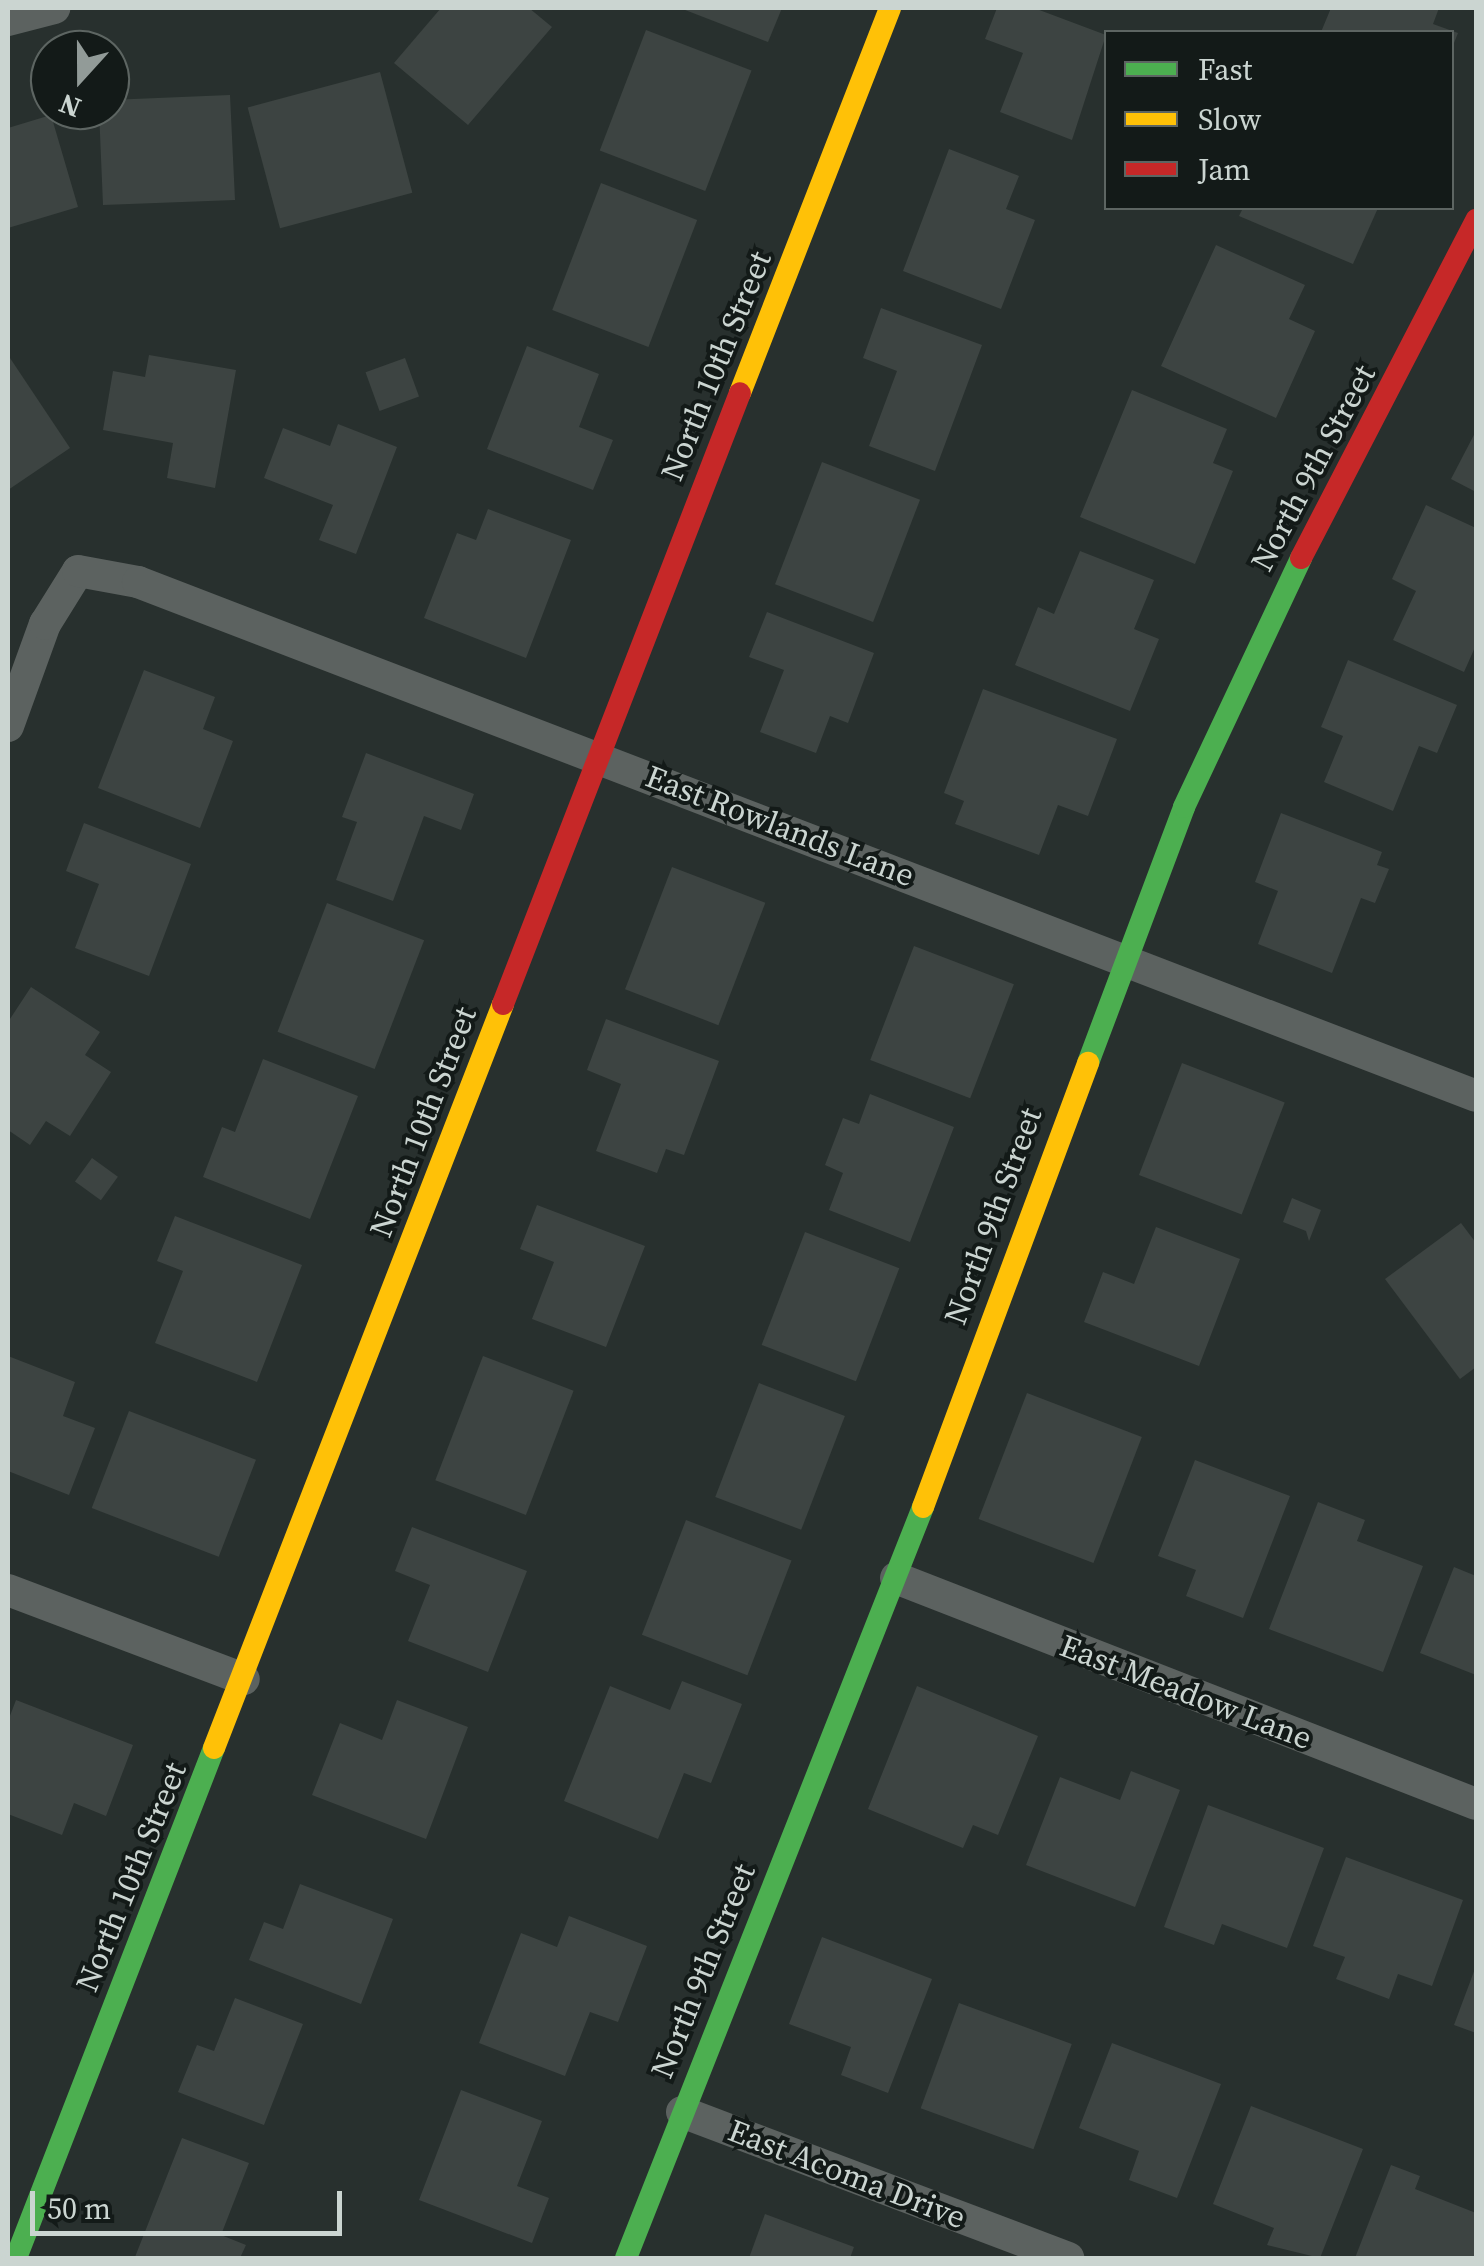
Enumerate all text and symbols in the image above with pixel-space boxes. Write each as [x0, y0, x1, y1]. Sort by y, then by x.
north arrow [30, 30, 130, 130]
legend [1104, 30, 1454, 210]
text: Fast [1198, 49, 1252, 90]
text: N [54, 85, 86, 128]
text: Slow [1198, 99, 1261, 140]
text: Jam [1198, 149, 1251, 190]
street label: North 10th Street [653, 246, 779, 486]
street label: North 9th Street [1243, 358, 1383, 578]
street label: East Rowlands Lane [640, 757, 920, 895]
street label: North 10th Street [361, 1001, 485, 1243]
street label: North 9th Street [936, 1102, 1050, 1330]
street label: East Meadow Lane [1055, 1626, 1317, 1758]
street label: North 10th Street [68, 1757, 194, 1997]
street label: North 9th Street [643, 1858, 763, 2084]
street label: East Acoma Drive [723, 2111, 971, 2237]
scale bar [35, 2171, 348, 2233]
text: 50 m [47, 2188, 111, 2229]

